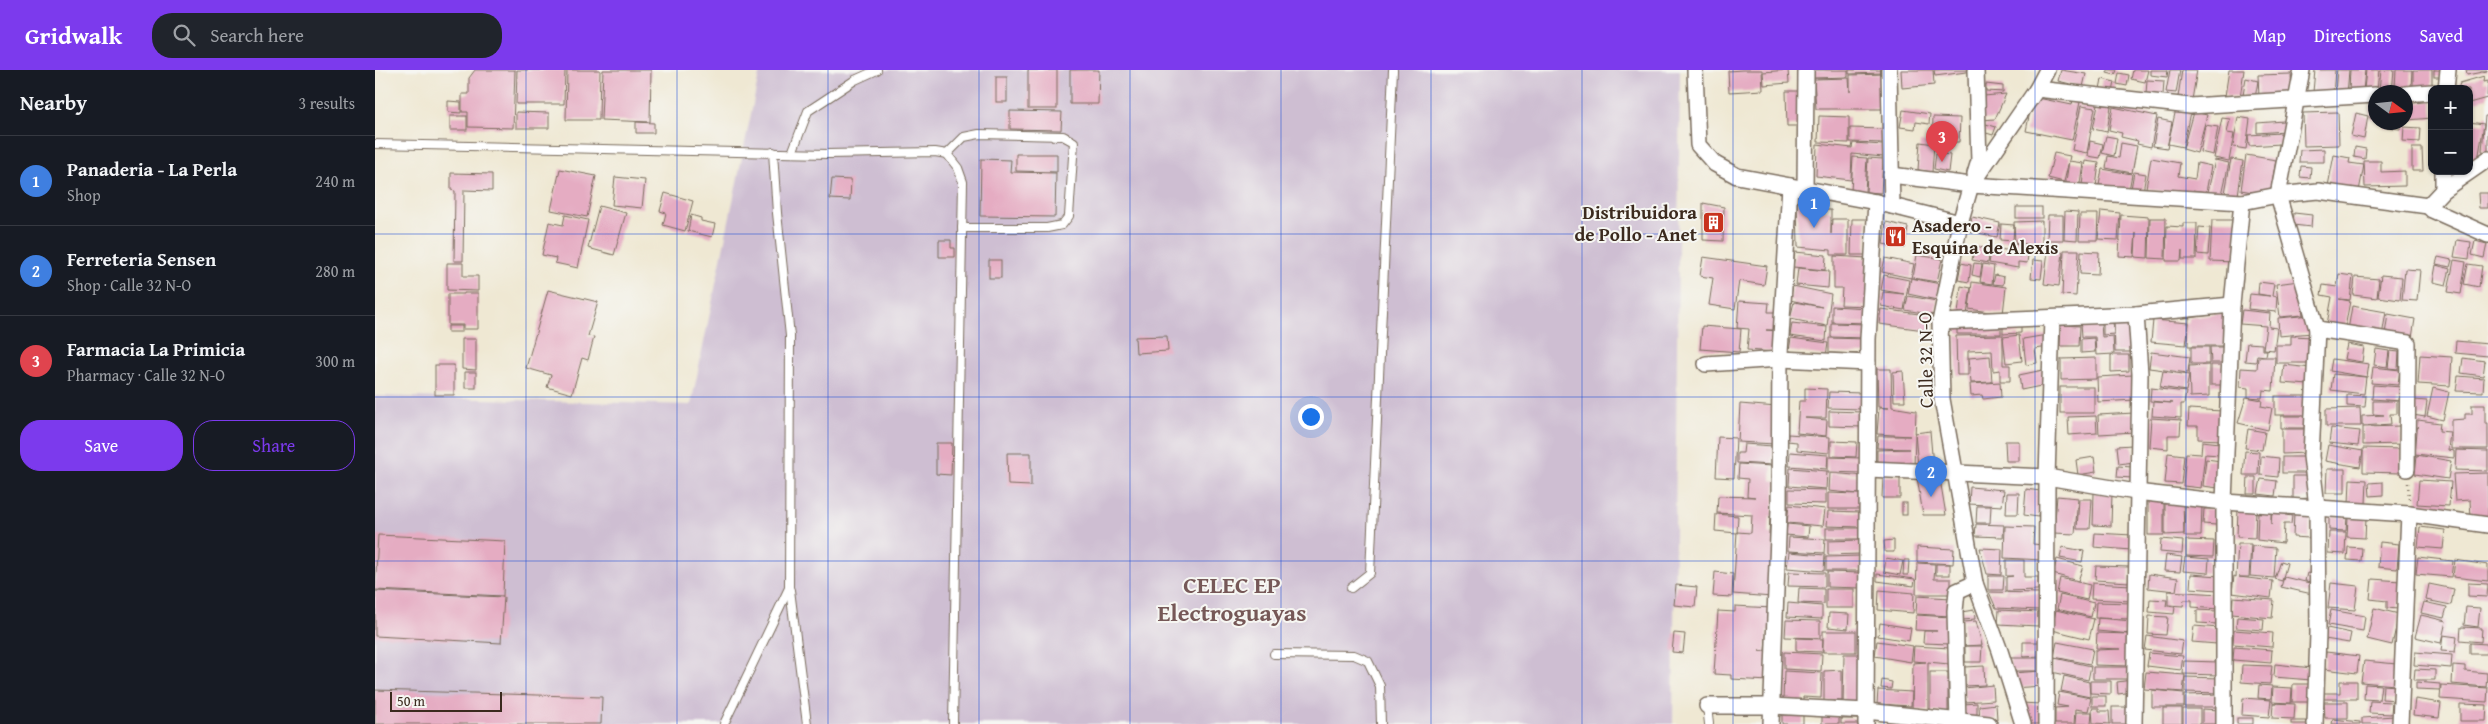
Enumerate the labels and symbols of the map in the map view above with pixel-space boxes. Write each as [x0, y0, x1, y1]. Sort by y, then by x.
north arrow [2368, 85, 2413, 130]
pin: 3 [1926, 121, 1958, 162]
pin: 1 [1798, 187, 1830, 228]
place label: Distribuidora de Pollo - Anet [1574, 198, 1698, 248]
building icon: Distribuidora de Pollo - Anet [1701, 211, 1725, 235]
place label: Asadero - Esquina de Alexis [1912, 211, 2058, 261]
restaurant icon: Asadero - Esquina de Alexis [1884, 224, 1908, 248]
street label: Calle 32 N-O [1910, 312, 1940, 408]
your location [1298, 404, 1324, 430]
pin: 2 [1915, 456, 1947, 497]
district label: CELEC EP Electroguayas [1158, 567, 1306, 630]
scale bar [390, 689, 503, 712]

